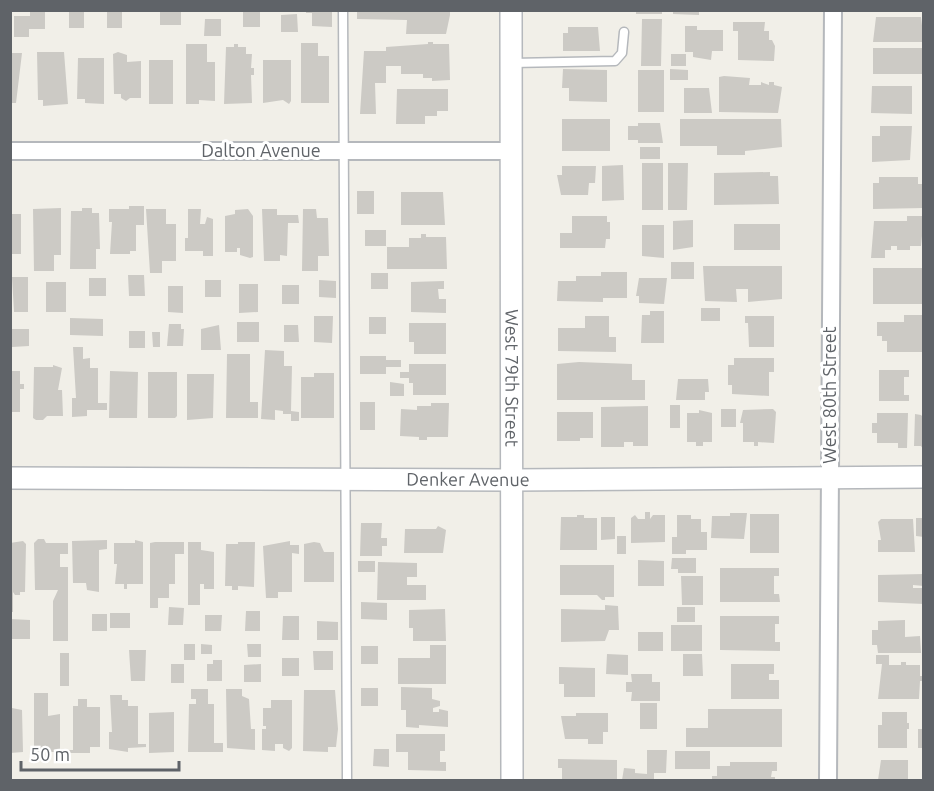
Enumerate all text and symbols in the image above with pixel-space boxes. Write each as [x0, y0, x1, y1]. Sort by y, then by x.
street label: Dalton Avenue [201, 140, 321, 160]
street label: West 79th Street [502, 309, 523, 447]
street label: West 80th Street [819, 326, 839, 464]
street label: Denker Avenue [406, 469, 530, 489]
scale bar [21, 734, 178, 772]
text: 50 m [30, 744, 70, 764]

